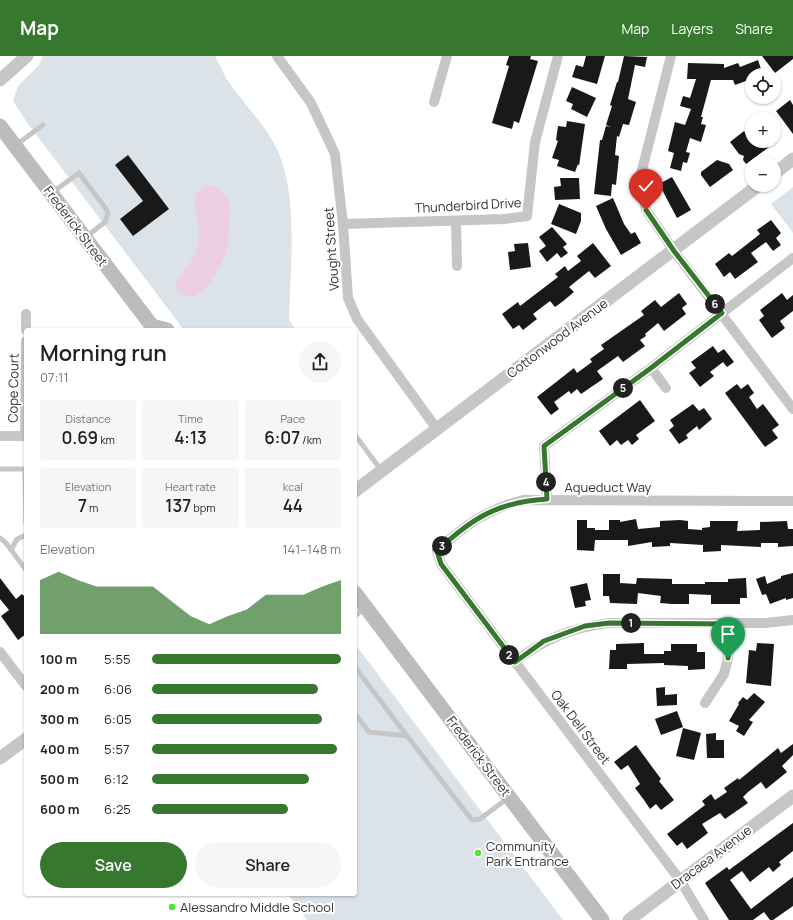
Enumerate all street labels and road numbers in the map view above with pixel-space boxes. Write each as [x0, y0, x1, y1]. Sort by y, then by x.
street label: Frederick Street [40, 182, 112, 270]
street label: Thunderbird Drive [414, 193, 522, 217]
street label: Vought Street [319, 207, 343, 291]
street label: Cottonwood Avenue [503, 294, 611, 382]
street label: Cope Court [3, 353, 23, 423]
street label: Aqueduct Way [565, 478, 652, 496]
street label: Oak Dell Street [547, 686, 615, 768]
street label: Frederick Street [443, 712, 515, 800]
street label: Dracaea Avenue [667, 821, 755, 893]

